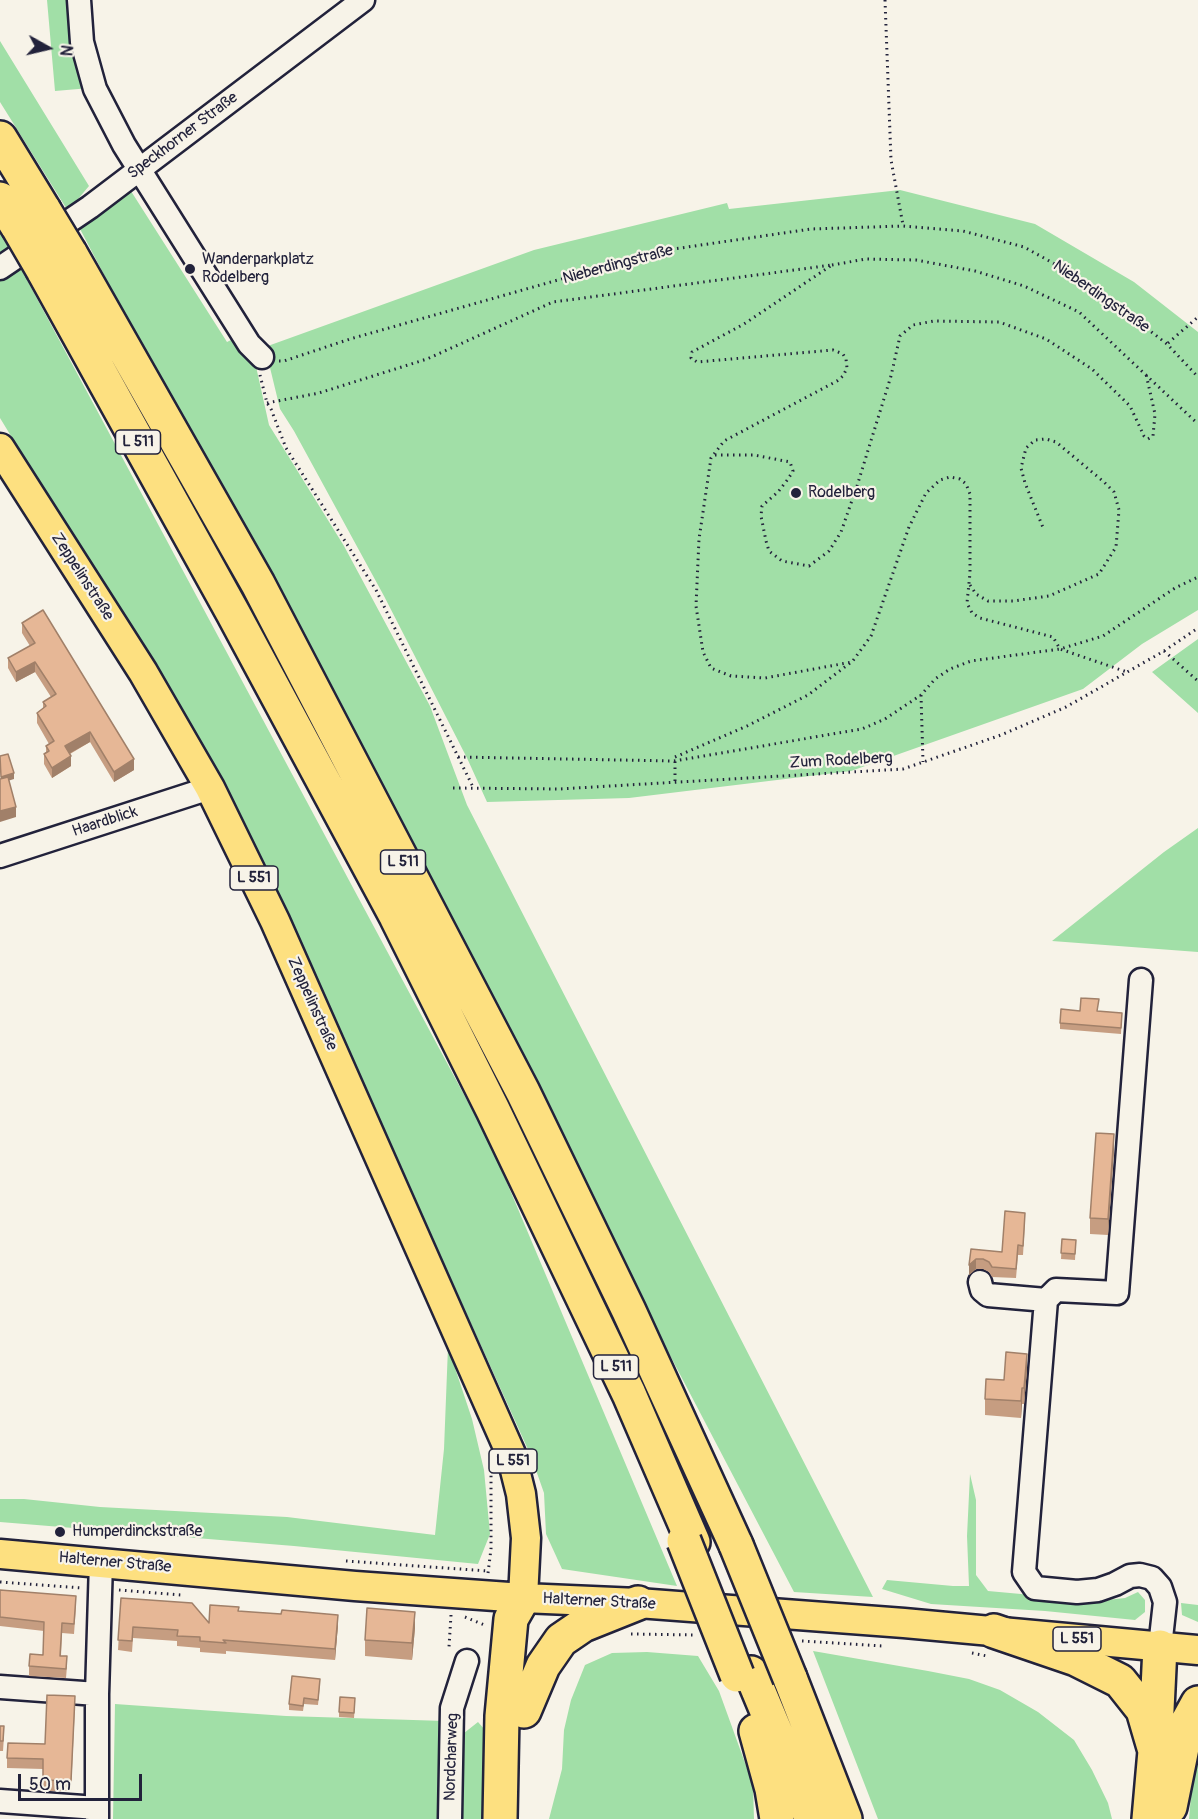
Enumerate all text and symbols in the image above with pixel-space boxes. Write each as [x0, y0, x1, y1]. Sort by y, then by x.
north arrow [18, 18, 78, 78]
text: N [55, 44, 76, 57]
street label: Speckhorner Straße [124, 88, 242, 184]
street label: Nieberdingstraße [561, 241, 675, 289]
place label: Wanderparkplatz Rodelberg [202, 250, 314, 288]
street label: Nieberdingstraße [1049, 257, 1153, 337]
marker: Wanderparkplatz Rodelberg [183, 262, 197, 276]
road number: L 511 [116, 430, 160, 454]
place label: Rodelberg [808, 483, 875, 503]
marker: Rodelberg [789, 486, 803, 500]
street label: Zeppelinstraße [47, 530, 117, 624]
street label: Zum Rodelberg [789, 749, 893, 773]
street label: Haardblick [70, 802, 140, 842]
road number: L 511 [380, 850, 426, 874]
road number: L 551 [230, 866, 278, 890]
street label: Zeppelinstraße [283, 954, 341, 1054]
road number: L 511 [594, 1355, 638, 1379]
road number: L 551 [489, 1449, 537, 1473]
place label: Humperdinckstraße [72, 1522, 202, 1542]
marker: Humperdinckstraße [53, 1525, 67, 1539]
street label: Halterner Straße [58, 1549, 172, 1577]
street label: Halterner Straße [542, 1589, 656, 1615]
road number: L 551 [1053, 1627, 1101, 1651]
street label: Nordcharweg [441, 1713, 463, 1801]
scale bar [21, 1762, 146, 1800]
text: 50 m [29, 1773, 71, 1796]

